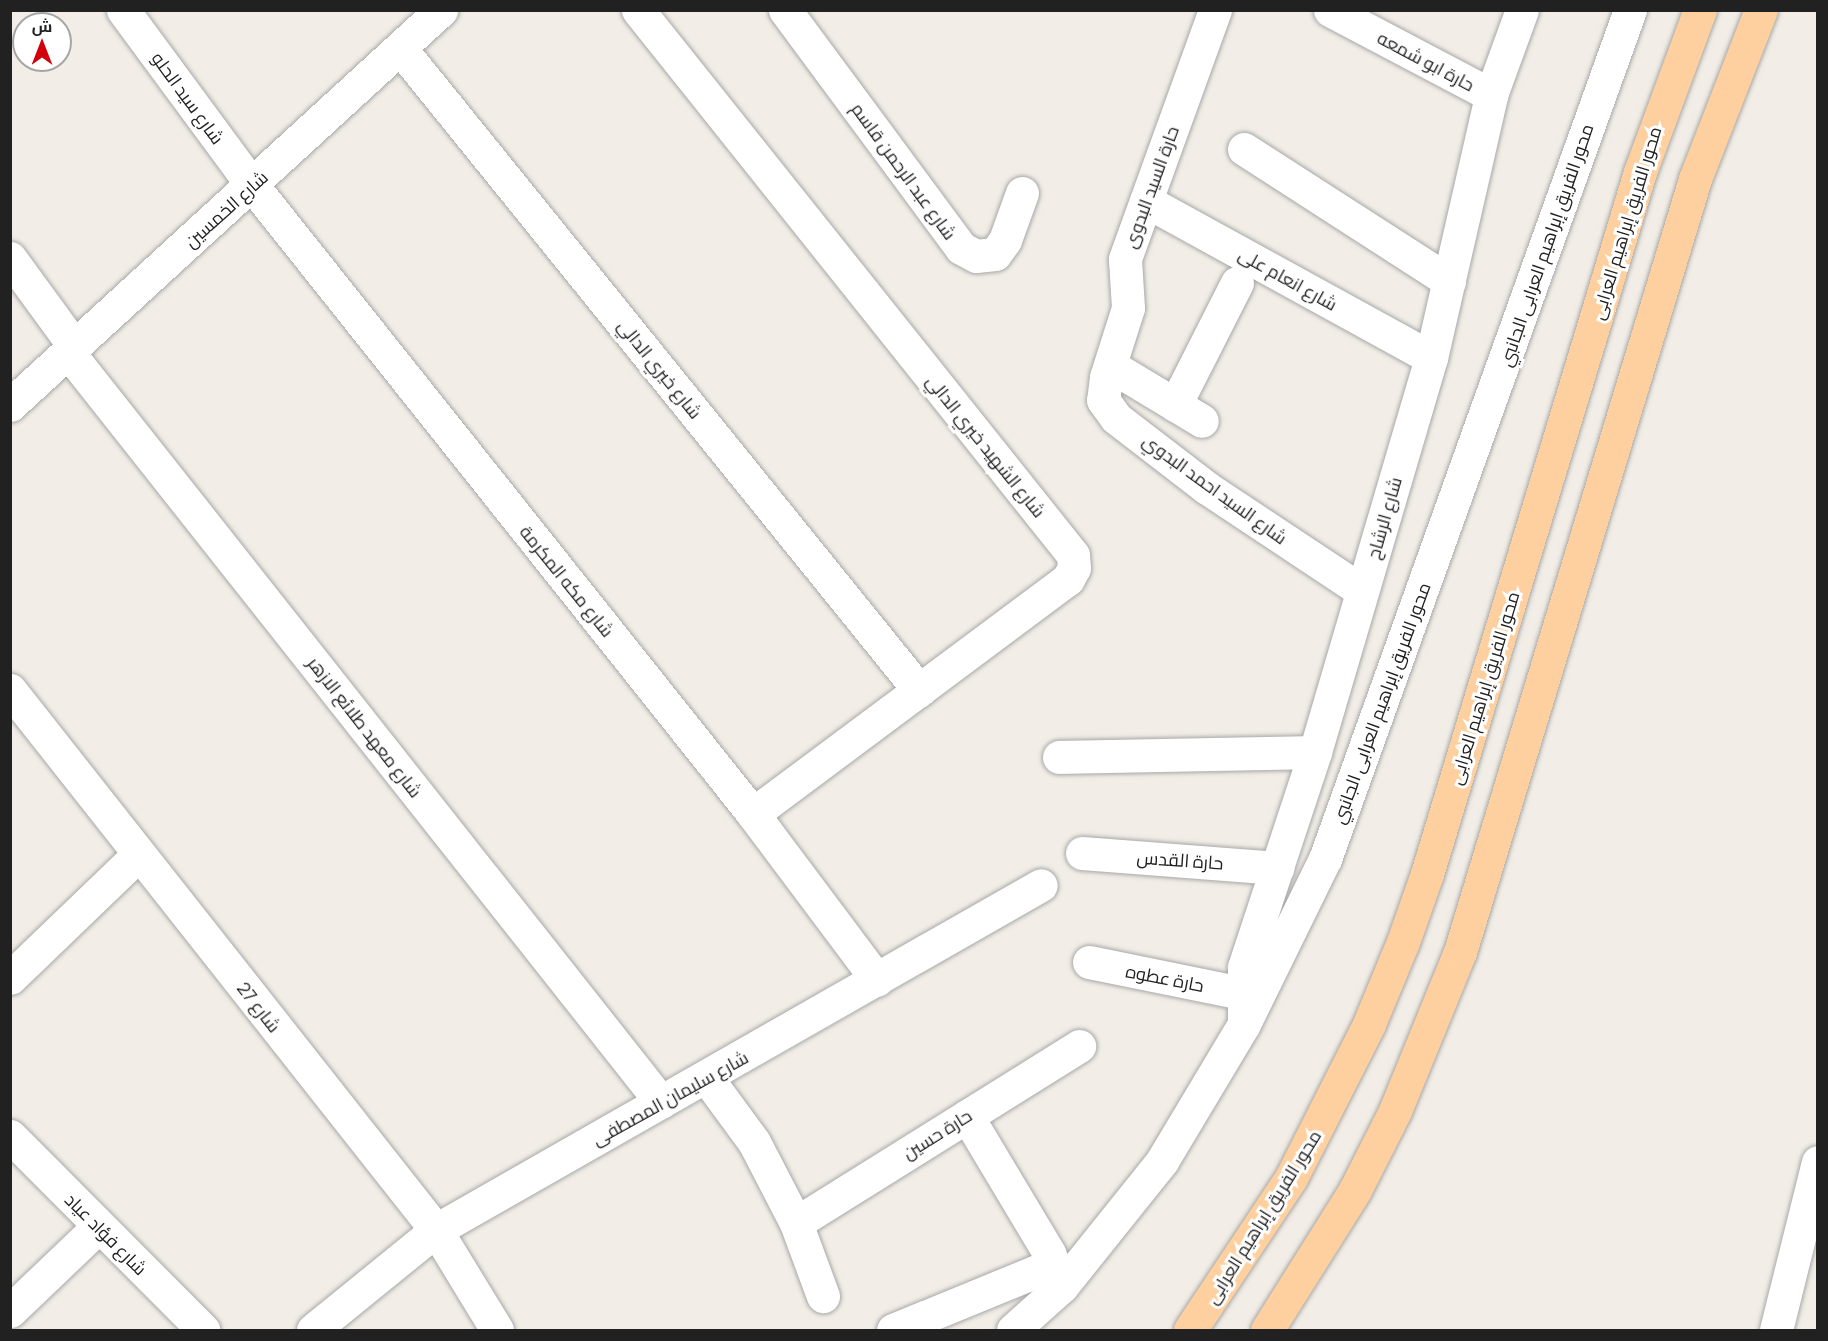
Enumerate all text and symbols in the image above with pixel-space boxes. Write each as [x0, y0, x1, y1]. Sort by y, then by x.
north arrow [12, 12, 72, 72]
text: ش [32, 15, 52, 37]
street label: حارة ابو شمعه [1374, 26, 1478, 96]
street label: شارع سيد الحلو [147, 48, 229, 148]
street label: شارع عبد الرحمن قاسم [847, 98, 961, 244]
street label: محور الفريق إبراهيم العرابى الجانبي [1494, 121, 1598, 369]
street label: حارة السيد البدوى [1119, 123, 1183, 251]
street label: محور الفريق إبراهيم العرابى [1586, 124, 1666, 322]
street label: شارع الخمسين [180, 166, 272, 252]
street label: شارع انعام على [1235, 243, 1341, 315]
street label: شارع خيري الدالي [613, 315, 707, 423]
street label: شارع الشهيد خيري الدالي [922, 370, 1050, 522]
street label: شارع السيد احمد البدوي [1139, 429, 1291, 549]
street label: شارع الرشاح [1362, 475, 1406, 561]
street label: شارع مكه المكرمة [515, 521, 619, 641]
street label: محور الفريق إبراهيم العرابى الجانبي [1327, 579, 1435, 827]
street label: محور الفريق إبراهيم العرابى [1444, 589, 1524, 787]
street label: شارع معهد طلائع الازهر [303, 652, 427, 802]
street label: حارة القدس [1136, 846, 1224, 874]
street label: حارة عطوه [1124, 960, 1206, 996]
street label: شارع 27 [233, 978, 285, 1036]
street label: شارع سليمان المصطفى [588, 1046, 752, 1150]
street label: حارة حسين [898, 1104, 976, 1164]
street label: محور الفريق إبراهيم العرابى [1201, 1126, 1325, 1308]
street label: شارع فؤاد عياد [61, 1189, 151, 1279]

